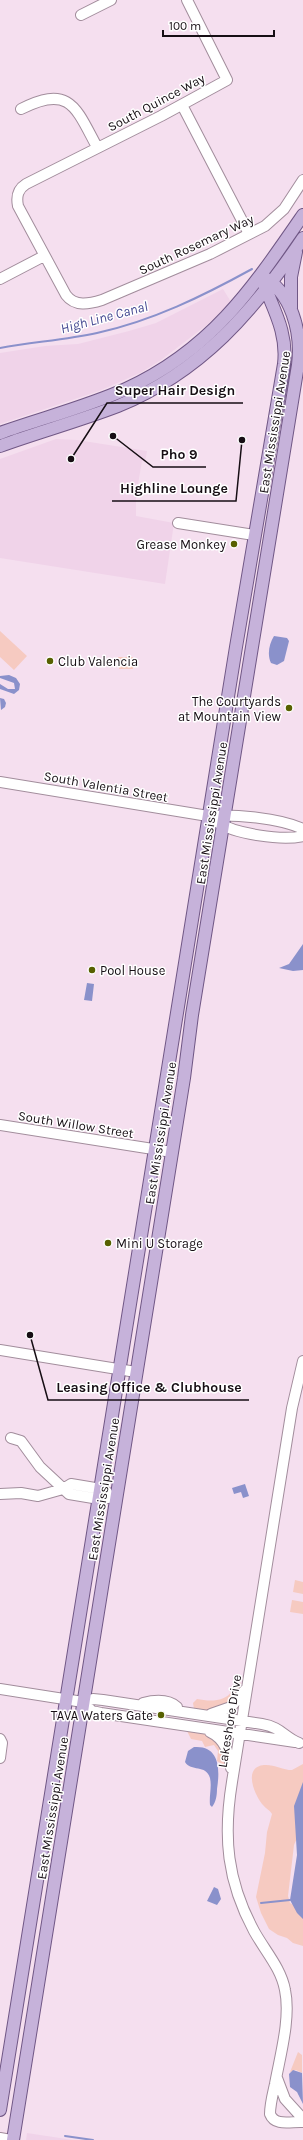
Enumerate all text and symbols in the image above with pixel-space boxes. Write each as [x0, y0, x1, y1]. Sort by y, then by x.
scale bar [163, 12, 274, 38]
text: 100 m [169, 19, 201, 33]
street label: South Quince Way [105, 71, 207, 134]
street label: South Rosemary Way [136, 211, 256, 278]
water label: High Line Canal [59, 298, 150, 337]
street label: East Mississippi Avenue [256, 349, 293, 494]
callout: Super Hair Design [107, 377, 243, 403]
text: Super Hair Design [115, 382, 235, 399]
callout: Pho 9 [153, 441, 206, 467]
text: Pho 9 [161, 446, 197, 463]
callout: Highline Lounge [112, 475, 236, 501]
text: Highline Lounge [120, 480, 228, 497]
place label: Grease Monkey [136, 537, 226, 552]
marker: Grease Monkey [229, 539, 239, 549]
place label: Club Valencia [58, 654, 138, 669]
marker: Club Valencia [45, 656, 55, 666]
place label: The Courtyards at Mountain View [178, 694, 282, 724]
marker: The Courtyards at Mountain View [284, 703, 294, 713]
street label: East Mississippi Avenue [193, 740, 230, 885]
street label: South Valentia Street [43, 768, 169, 805]
place label: Pool House [100, 963, 166, 978]
marker: Pool House [87, 965, 97, 975]
street label: East Mississippi Avenue [142, 1060, 179, 1205]
street label: South Willow Street [17, 1108, 135, 1141]
place label: Mini U Storage [116, 1236, 203, 1251]
marker: Mini U Storage [103, 1238, 113, 1248]
callout: Leasing Office & Clubhouse [48, 1374, 249, 1400]
text: Leasing Office & Clubhouse [56, 1379, 242, 1396]
street label: East Mississippi Avenue [85, 1416, 122, 1561]
street label: Lakeshore Drive [215, 1673, 244, 1769]
place label: TAVA Waters Gate [51, 1708, 153, 1723]
marker: TAVA Waters Gate [156, 1710, 166, 1720]
street label: East Mississippi Avenue [34, 1735, 71, 1880]

